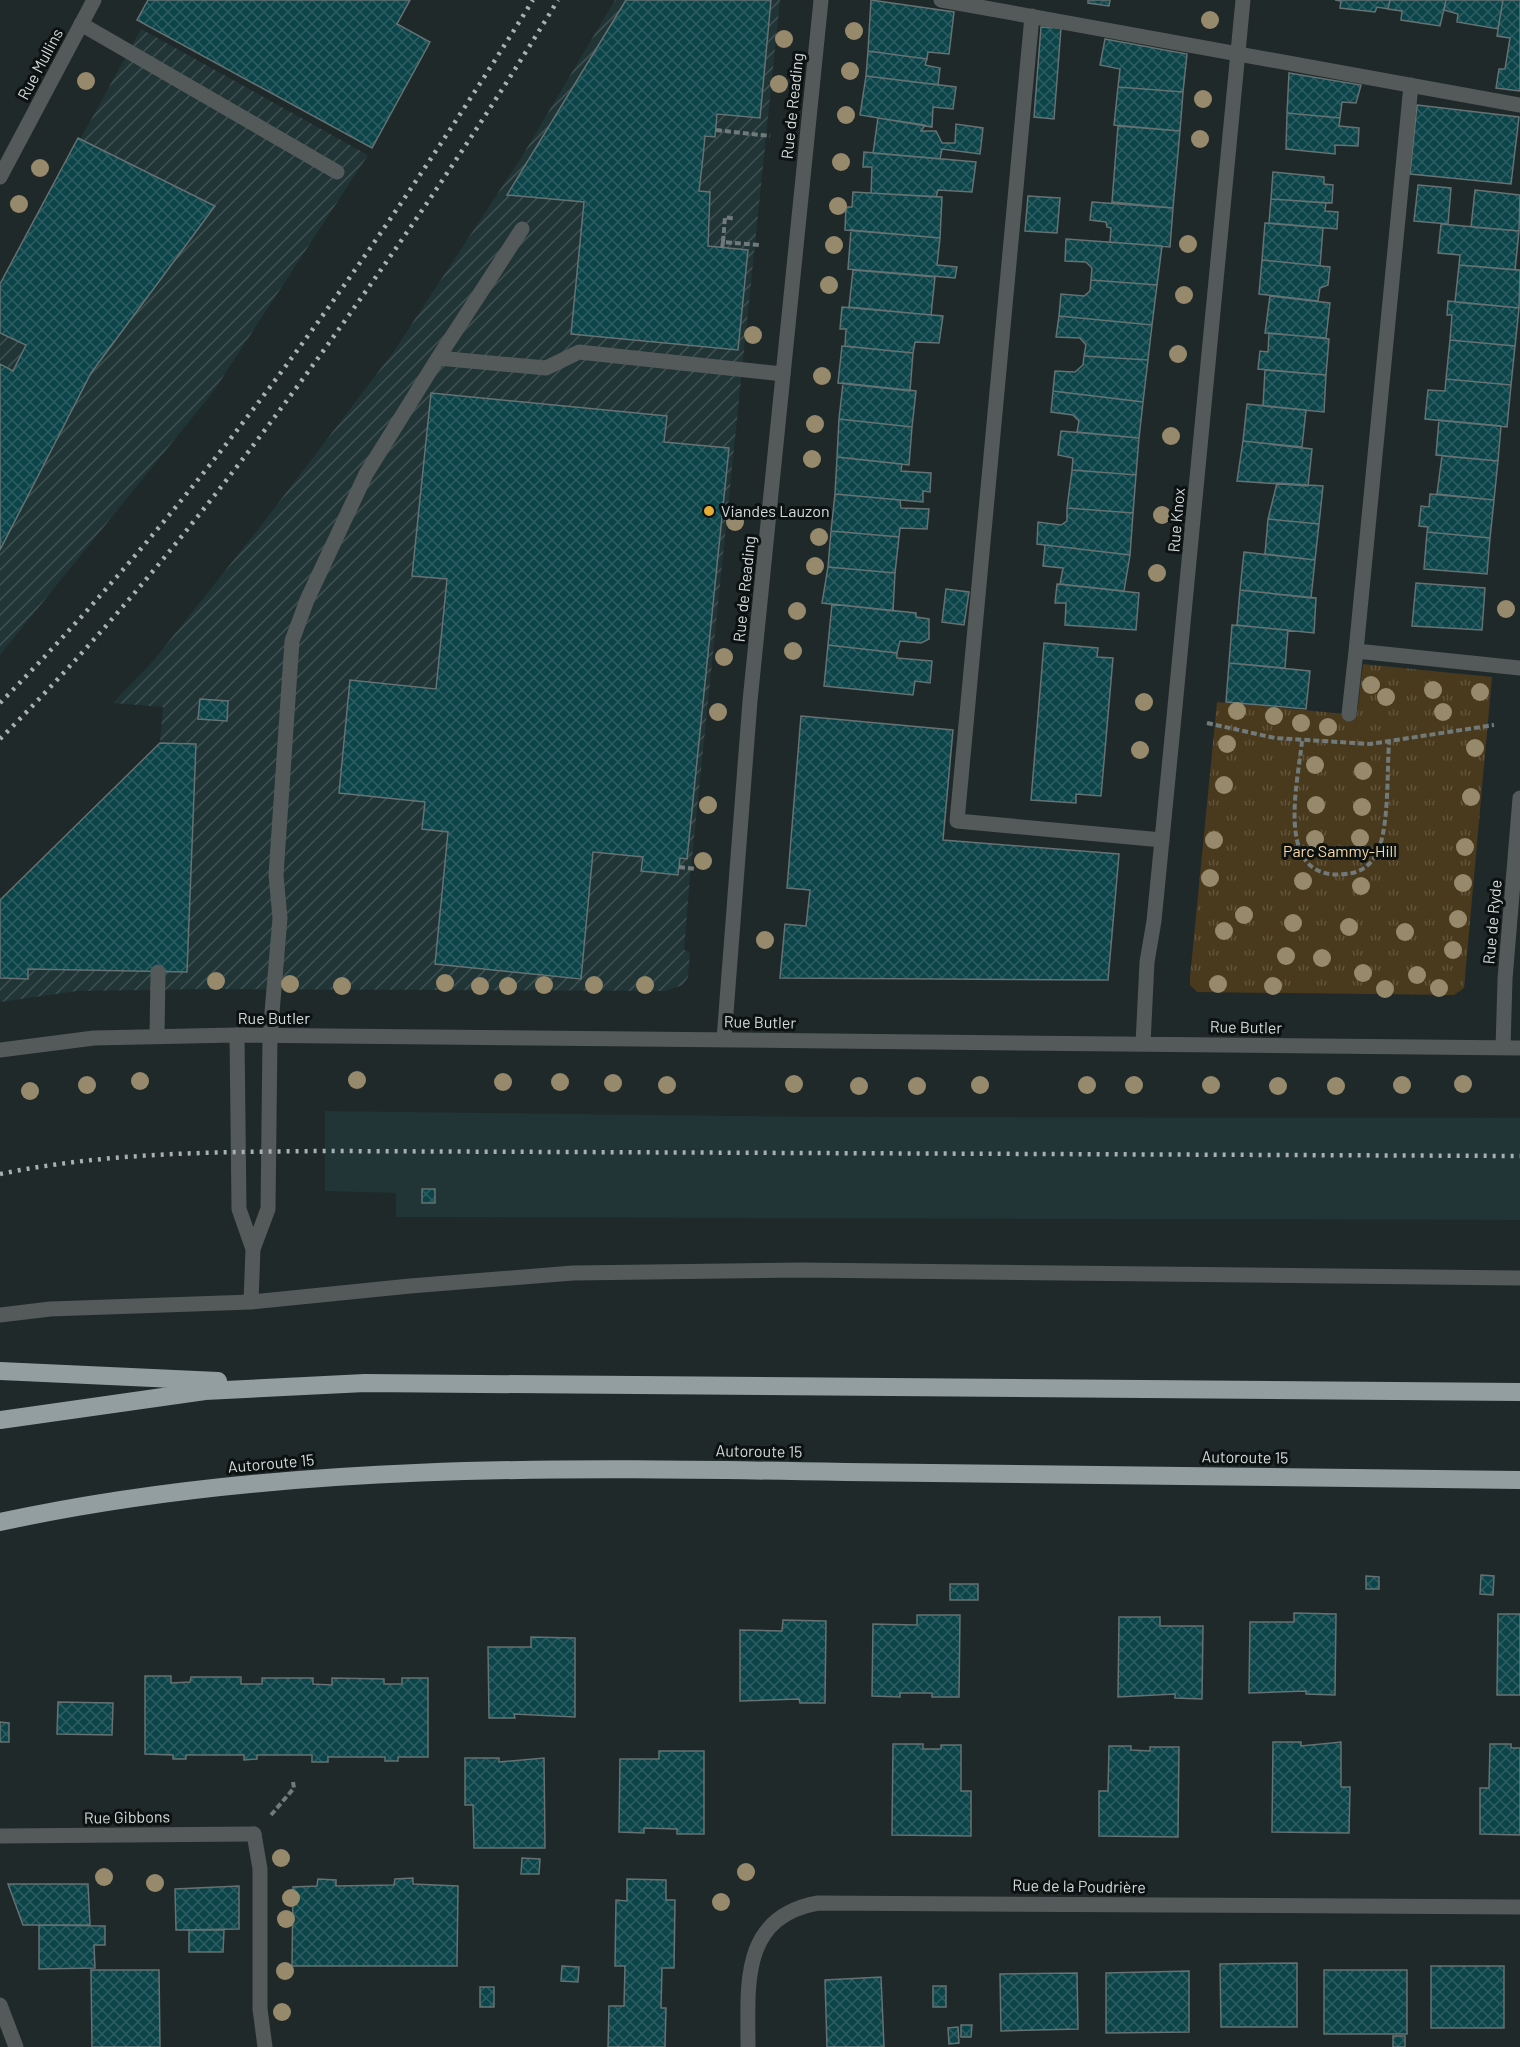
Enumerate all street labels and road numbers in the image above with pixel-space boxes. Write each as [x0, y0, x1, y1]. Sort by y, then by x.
street label: Rue Mullins [13, 25, 66, 103]
street label: Rue de Reading [776, 52, 807, 160]
street label: Rue Knox [1163, 487, 1188, 553]
street label: Rue de Reading [728, 535, 759, 643]
street label: Rue de Ryde [1478, 879, 1505, 965]
street label: Rue Butler [238, 1008, 310, 1027]
street label: Rue Butler [724, 1011, 797, 1032]
street label: Rue Butler [1210, 1016, 1283, 1037]
street label: Autoroute 15 [715, 1440, 803, 1461]
street label: Autoroute 15 [1201, 1446, 1289, 1467]
street label: Autoroute 15 [227, 1449, 315, 1476]
street label: Rue Gibbons [84, 1806, 170, 1827]
street label: Rue de la Poudrière [1012, 1875, 1146, 1896]

